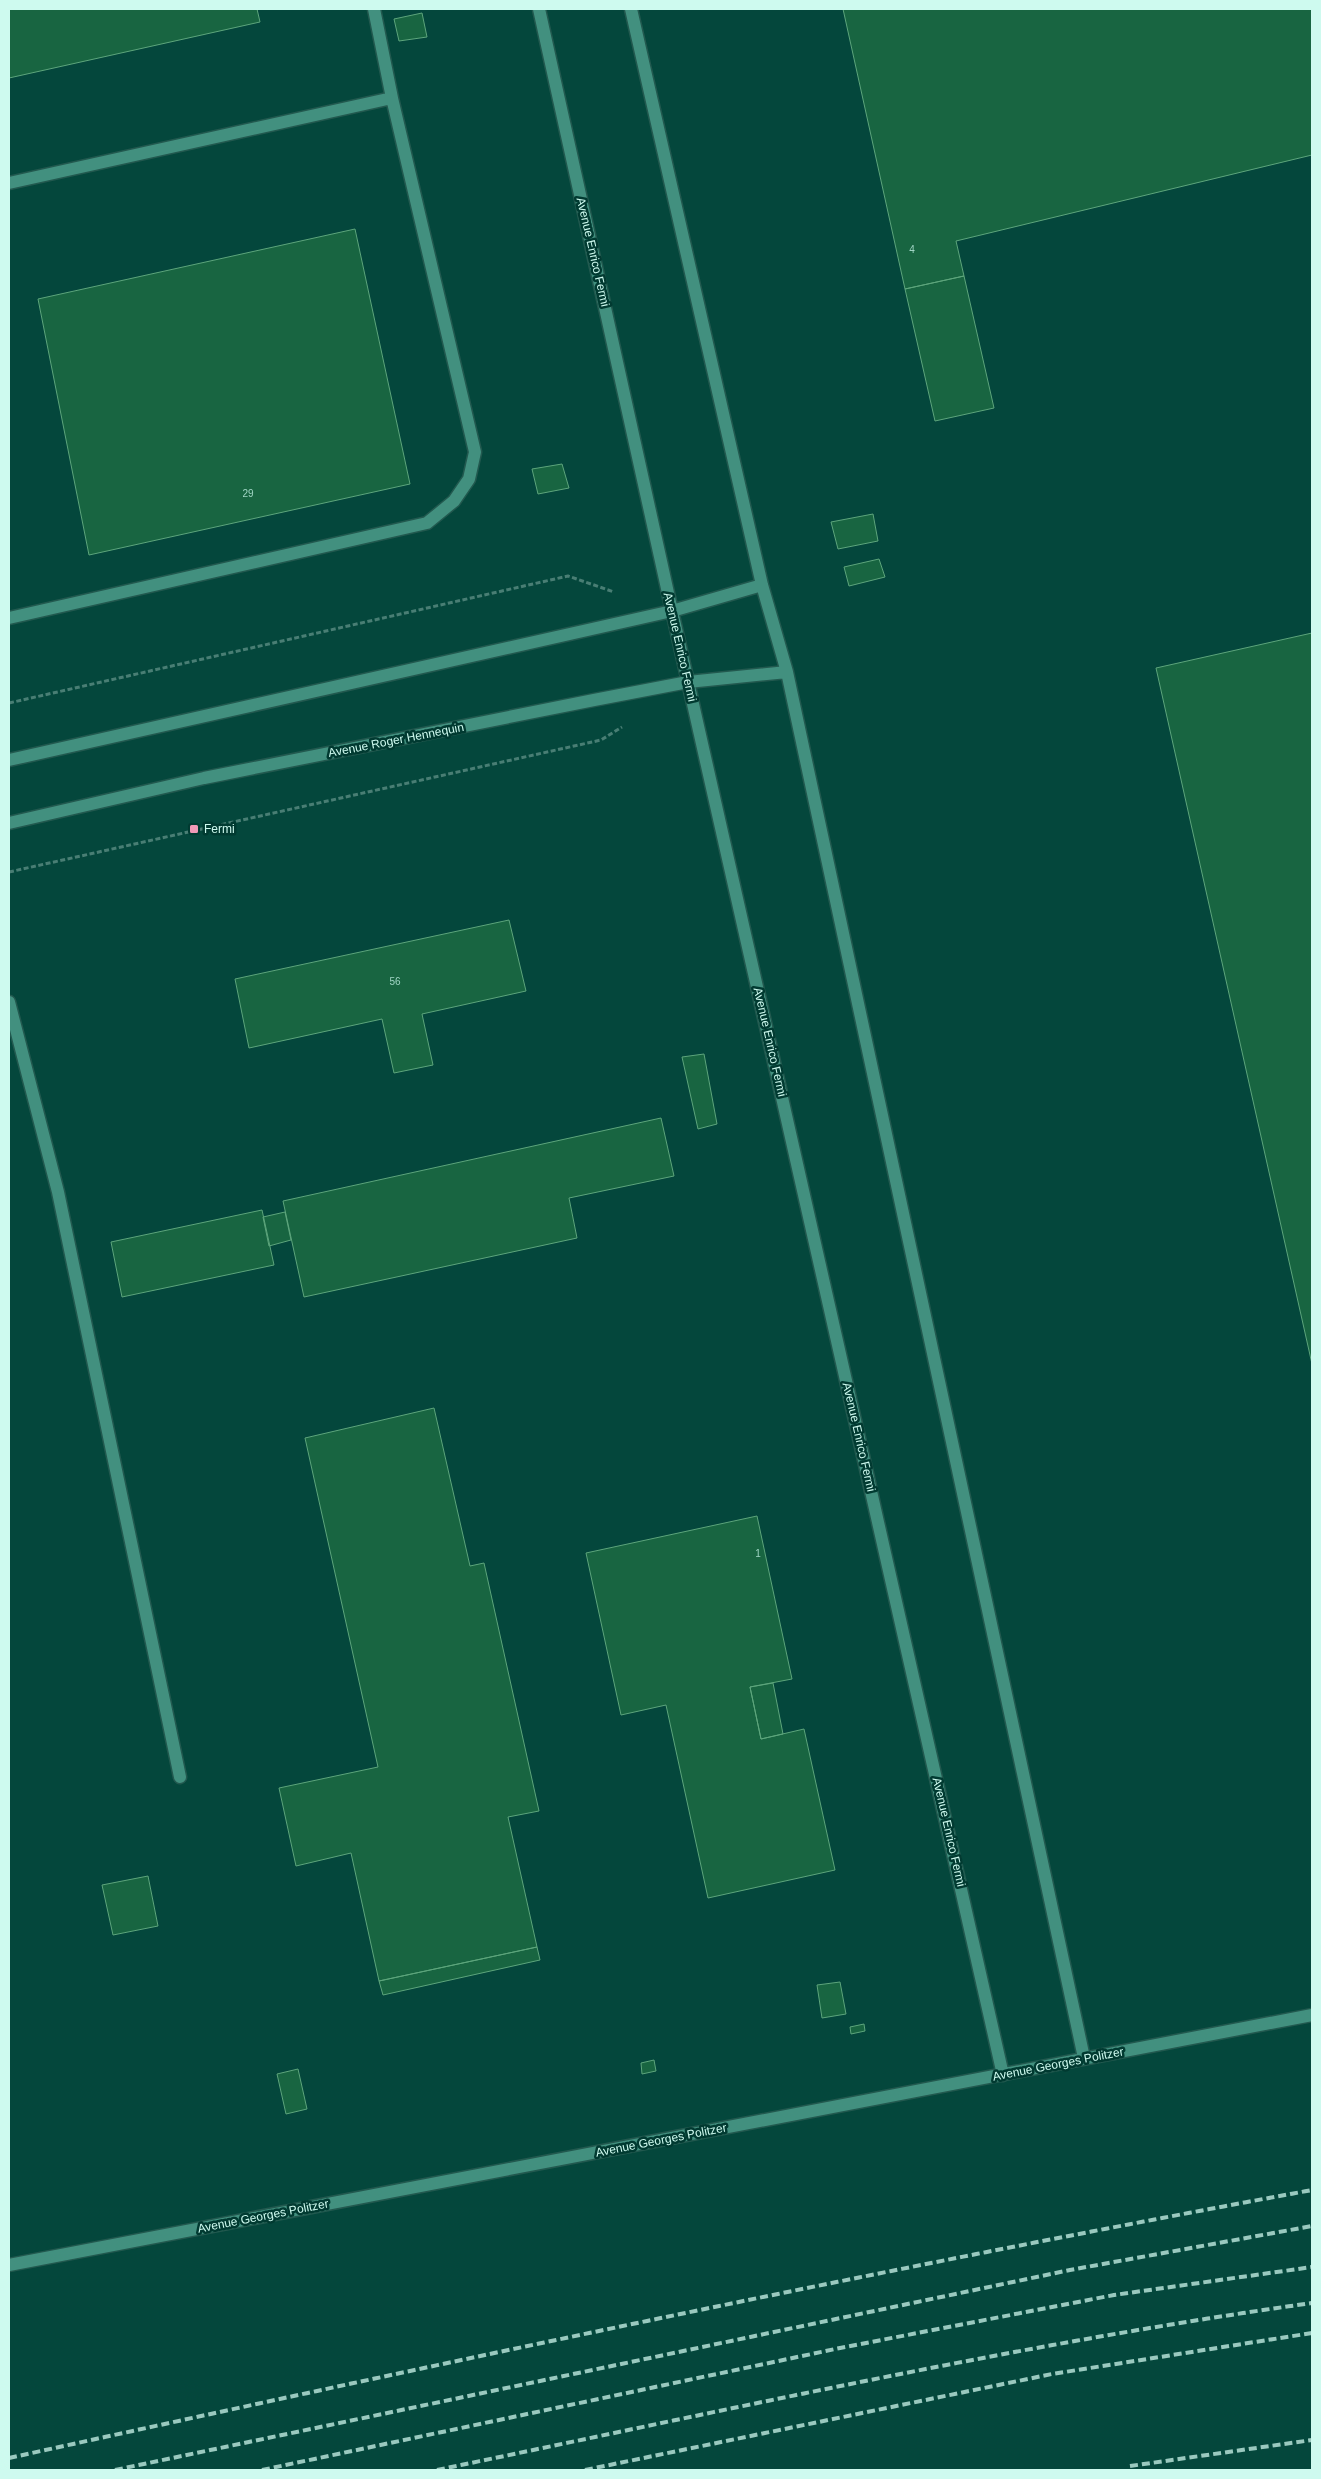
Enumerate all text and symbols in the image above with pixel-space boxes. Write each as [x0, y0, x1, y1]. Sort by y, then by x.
street label: Avenue Enrico Fermi [574, 196, 612, 308]
house number: 4 [909, 244, 915, 255]
house number: 29 [242, 488, 254, 499]
street label: Avenue Enrico Fermi [661, 591, 699, 703]
street label: Avenue Roger Hennequin [327, 720, 465, 760]
place label: Fermi [204, 822, 235, 836]
marker: Fermi [188, 823, 200, 835]
house number: 56 [389, 976, 401, 987]
street label: Avenue Enrico Fermi [751, 986, 789, 1098]
street label: Avenue Enrico Fermi [840, 1381, 878, 1493]
house number: 1 [755, 1548, 761, 1559]
street label: Avenue Enrico Fermi [930, 1776, 968, 1888]
street label: Avenue Georges Politzer [991, 2044, 1125, 2084]
street label: Avenue Georges Politzer [594, 2120, 728, 2160]
street label: Avenue Georges Politzer [196, 2196, 330, 2236]

